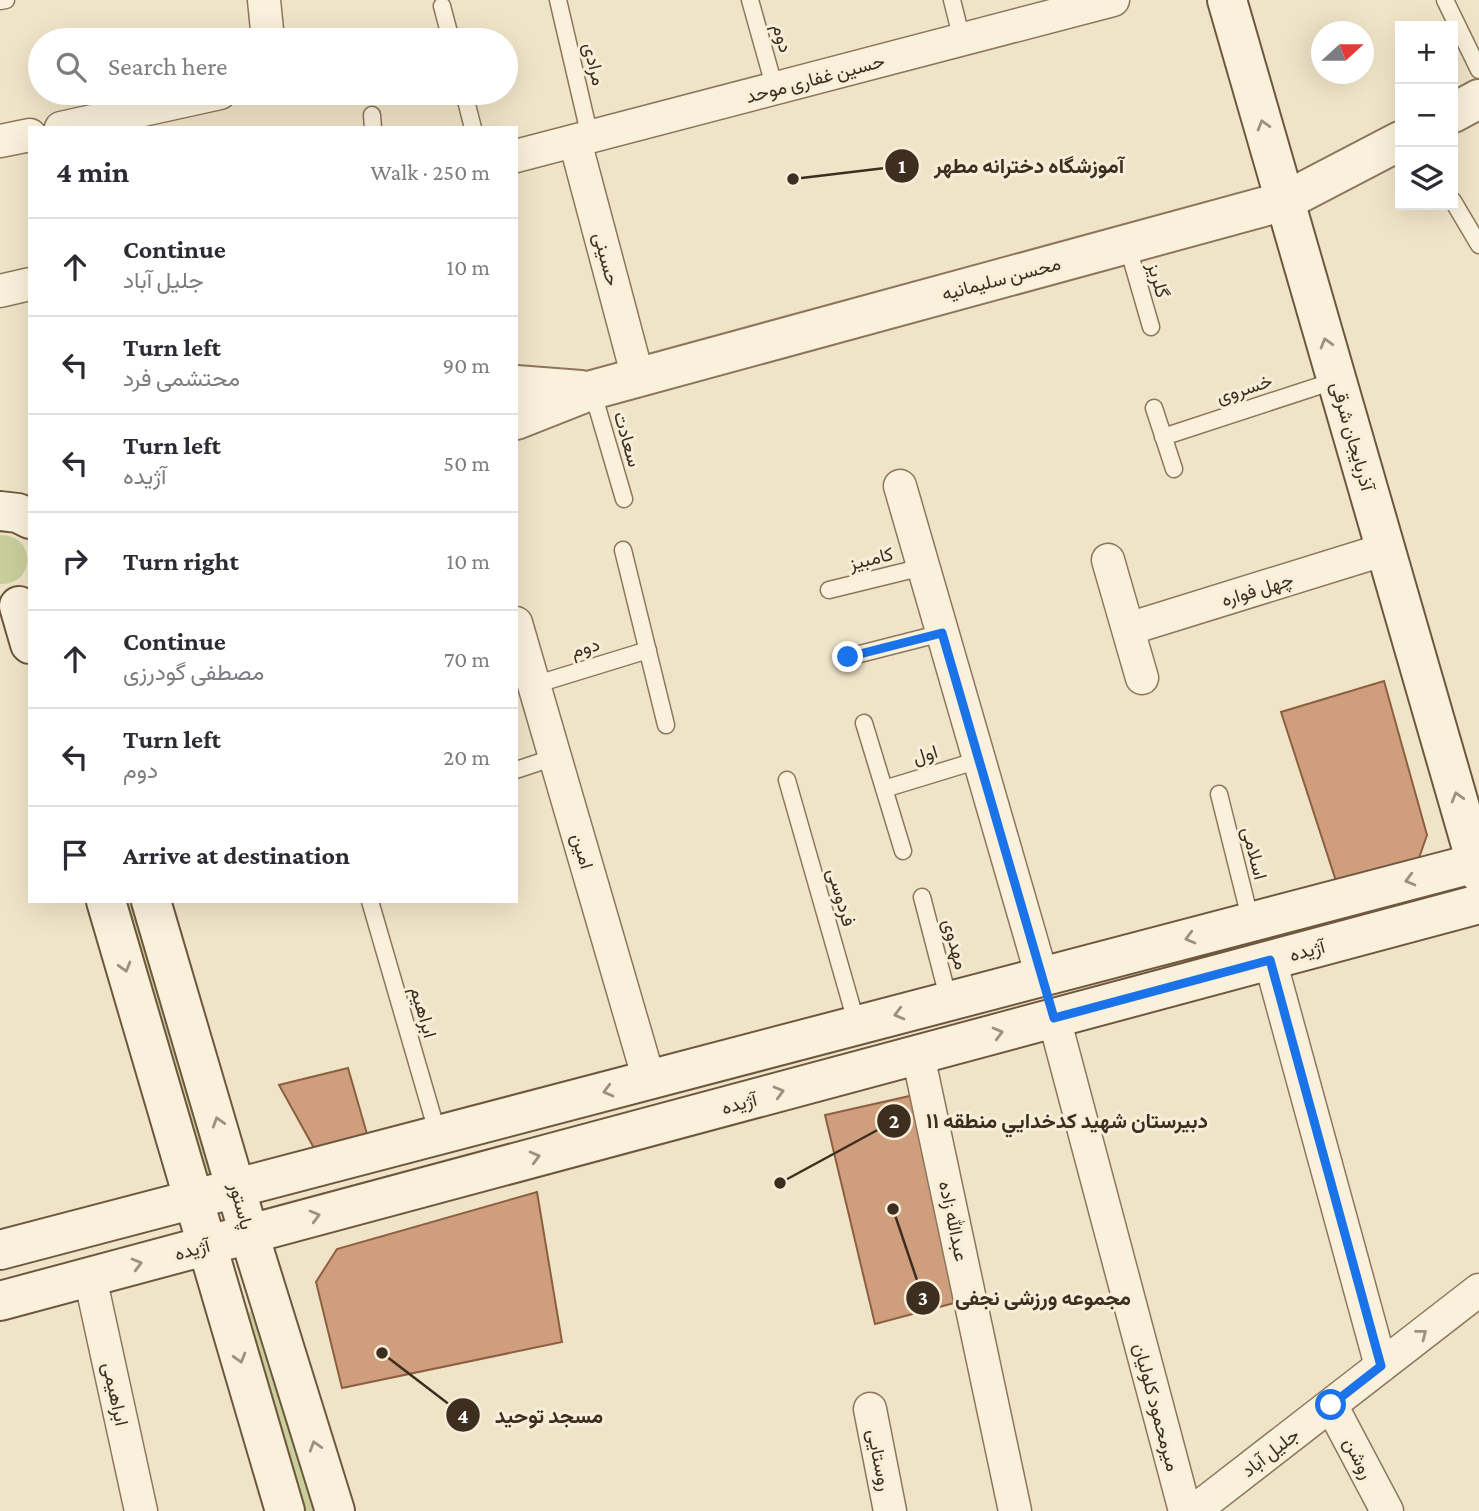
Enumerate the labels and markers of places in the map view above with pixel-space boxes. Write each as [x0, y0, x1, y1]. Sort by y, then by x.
callout: آموزشگاه دخترانه مطهر [885, 145, 1138, 187]
callout: دبيرستان شهيد كدخدايي منطقه ١١ [877, 1100, 1222, 1142]
callout: مجموعه ورزشی نجفی [906, 1277, 1145, 1319]
callout: مسجد توحید [445, 1394, 617, 1436]

